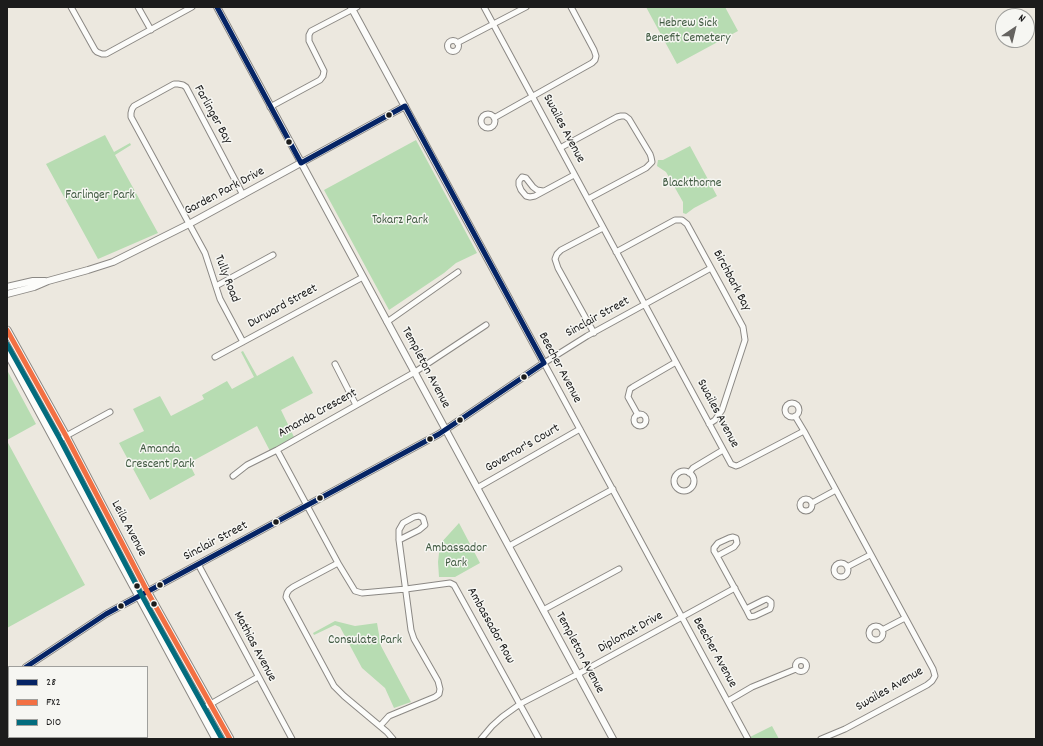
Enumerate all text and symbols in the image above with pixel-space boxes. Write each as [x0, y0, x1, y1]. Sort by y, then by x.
north arrow [995, 8, 1035, 48]
text: N [1014, 11, 1028, 27]
park label: Hebrew Sick Benefit Cemetery [646, 16, 730, 47]
street label: Farlinger Bay [189, 83, 235, 147]
street label: Swailes Avenue [538, 92, 588, 166]
unlabelled marker [384, 110, 394, 120]
unlabelled marker [284, 137, 294, 147]
street label: Garden Park Drive [182, 164, 268, 220]
park label: Blackthorne [663, 176, 721, 192]
park label: Farlinger Park [65, 188, 135, 204]
park label: Tokarz Park [372, 213, 428, 229]
street label: Birchbark Bay [708, 248, 754, 314]
street label: Tully Road [210, 253, 242, 305]
street label: Durward Street [246, 281, 320, 333]
street label: Sinclair Street [563, 294, 633, 342]
street label: Templeton Avenue [397, 325, 453, 411]
street label: Beecher Avenue [534, 330, 584, 406]
unlabelled marker [519, 372, 529, 382]
street label: Swailes Avenue [692, 377, 742, 451]
street label: Amanda Crescent [276, 386, 360, 442]
unlabelled marker [455, 415, 465, 425]
street label: Governor's Court [483, 421, 563, 477]
unlabelled marker [425, 434, 435, 444]
park label: Amanda Crescent Park [125, 442, 195, 473]
unlabelled marker [315, 493, 325, 503]
street label: Leila Avenue [107, 498, 149, 560]
unlabelled marker [271, 517, 281, 527]
street label: Sinclair Street [181, 519, 251, 565]
park label: Ambassador Park [425, 541, 487, 572]
unlabelled marker [155, 580, 165, 590]
unlabelled marker [132, 581, 142, 591]
street label: Ambassador Row [463, 585, 517, 667]
unlabelled marker [149, 599, 159, 609]
unlabelled marker [116, 601, 126, 611]
street label: Mathias Avenue [229, 609, 279, 685]
street label: Diplomat Drive [596, 609, 666, 657]
street label: Templeton Avenue [551, 610, 607, 696]
street label: Beecher Avenue [688, 615, 740, 691]
park label: Consulate Park [328, 633, 402, 649]
street label: Swailes Avenue [853, 664, 927, 716]
legend [8, 666, 148, 738]
text: 28 [46, 674, 56, 691]
text: FX2 [46, 694, 61, 711]
text: D10 [46, 714, 61, 731]

